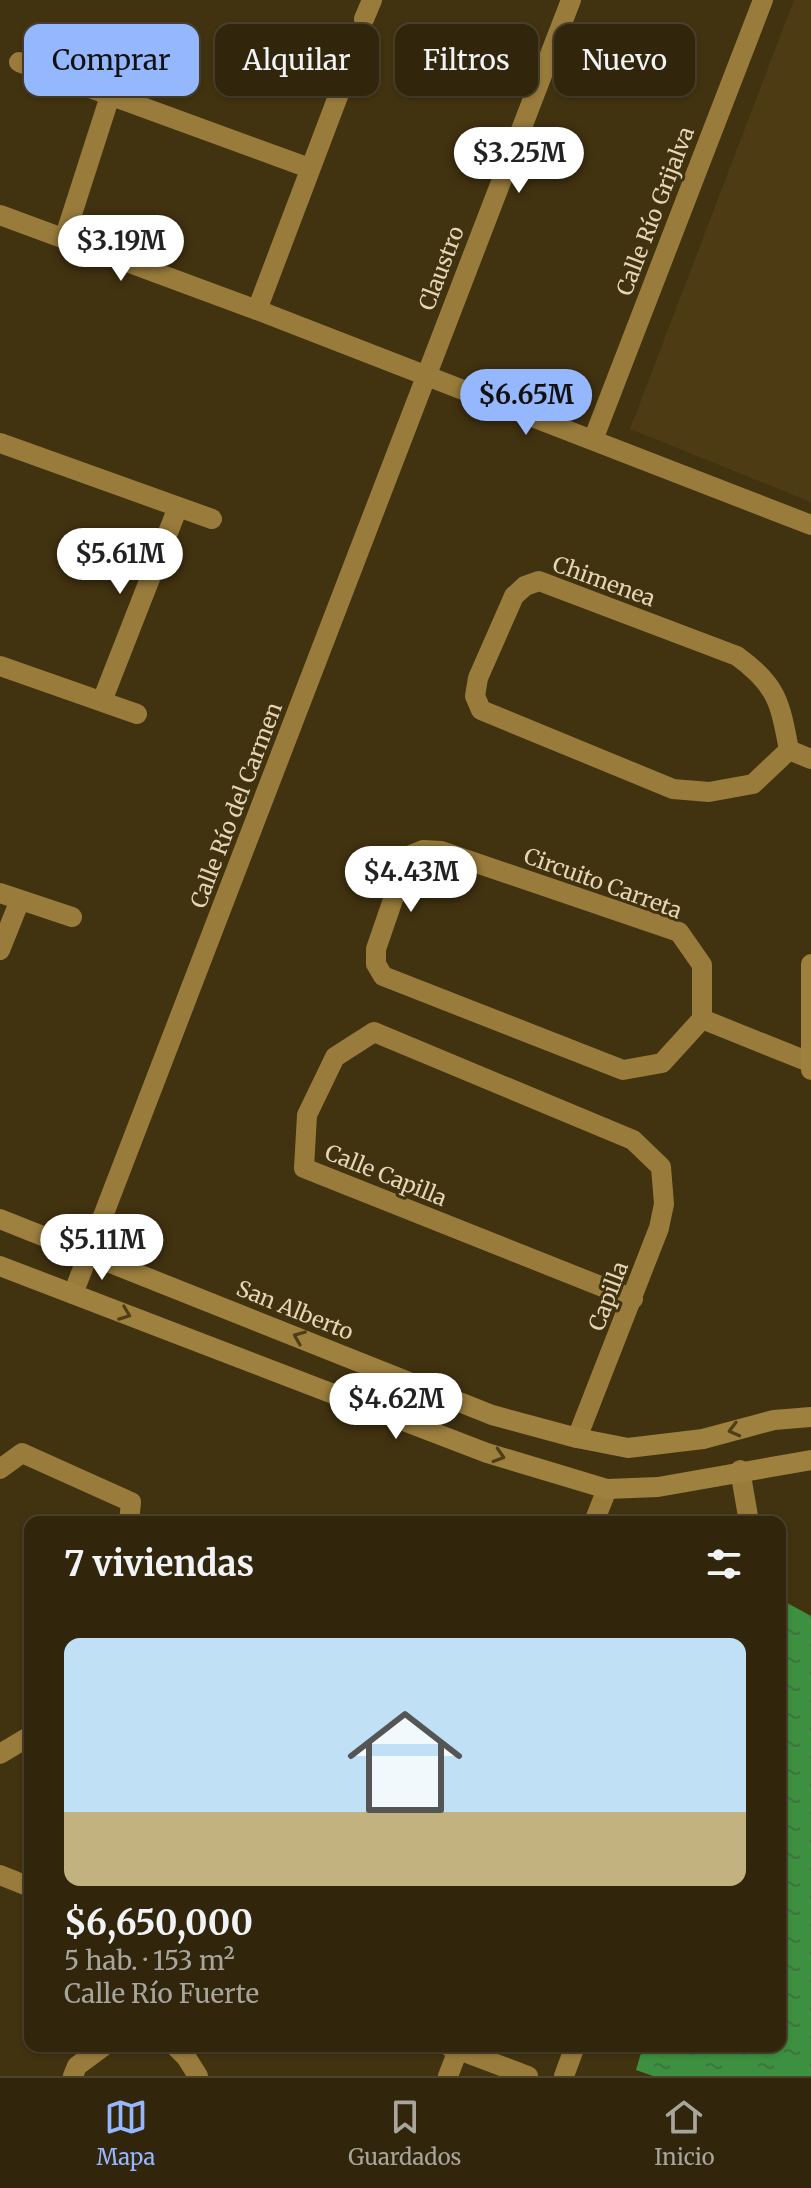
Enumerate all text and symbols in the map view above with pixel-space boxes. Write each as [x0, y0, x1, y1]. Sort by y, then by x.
chip: Comprar [24, 24, 199, 96]
chip: Alquilar [215, 24, 379, 96]
chip: Filtros [395, 24, 538, 96]
chip: Nuevo [554, 24, 695, 96]
street label: Calle Río Grijalva [610, 122, 700, 299]
pin: $3.25M [454, 127, 584, 195]
text: $3.25M [472, 136, 566, 169]
pin: $3.19M [56, 215, 186, 283]
street label: Claustro [412, 222, 470, 314]
text: $3.19M [76, 224, 166, 257]
pin: $6.65M [461, 369, 591, 437]
text: $6.65M [478, 378, 574, 411]
pin: $5.61M [55, 528, 185, 596]
text: $5.61M [75, 537, 165, 570]
street label: Chimenea [549, 550, 659, 613]
street label: Calle Río del Carmen [184, 698, 288, 912]
street label: Circuito Carreta [520, 841, 686, 925]
pin: $4.43M [346, 846, 476, 914]
text: $4.43M [363, 855, 459, 888]
street label: Calle Capilla [321, 1138, 451, 1212]
pin: $5.11M [37, 1214, 167, 1282]
text: $5.11M [58, 1223, 146, 1256]
street label: Capilla [582, 1257, 634, 1335]
street label: San Alberto [232, 1274, 358, 1346]
one-way arrow [117, 1304, 131, 1321]
one-way arrow [293, 1331, 307, 1347]
pin: $4.62M [331, 1373, 461, 1441]
text: $4.62M [347, 1382, 445, 1415]
one-way arrow [728, 1421, 742, 1438]
one-way arrow [492, 1447, 505, 1463]
icon: filters [702, 1542, 746, 1586]
text: 7 viviendas [64, 1543, 254, 1585]
icon: home [333, 1690, 477, 1834]
text: $6,650,000 [64, 1902, 253, 1944]
text: 5 hab. · 153 m² [64, 1944, 235, 1977]
text: Calle Río Fuerte [64, 1977, 259, 2010]
tab: Mapa [96, 2095, 155, 2171]
tab: Guardados [348, 2095, 461, 2171]
tab: Inicio [654, 2095, 715, 2171]

